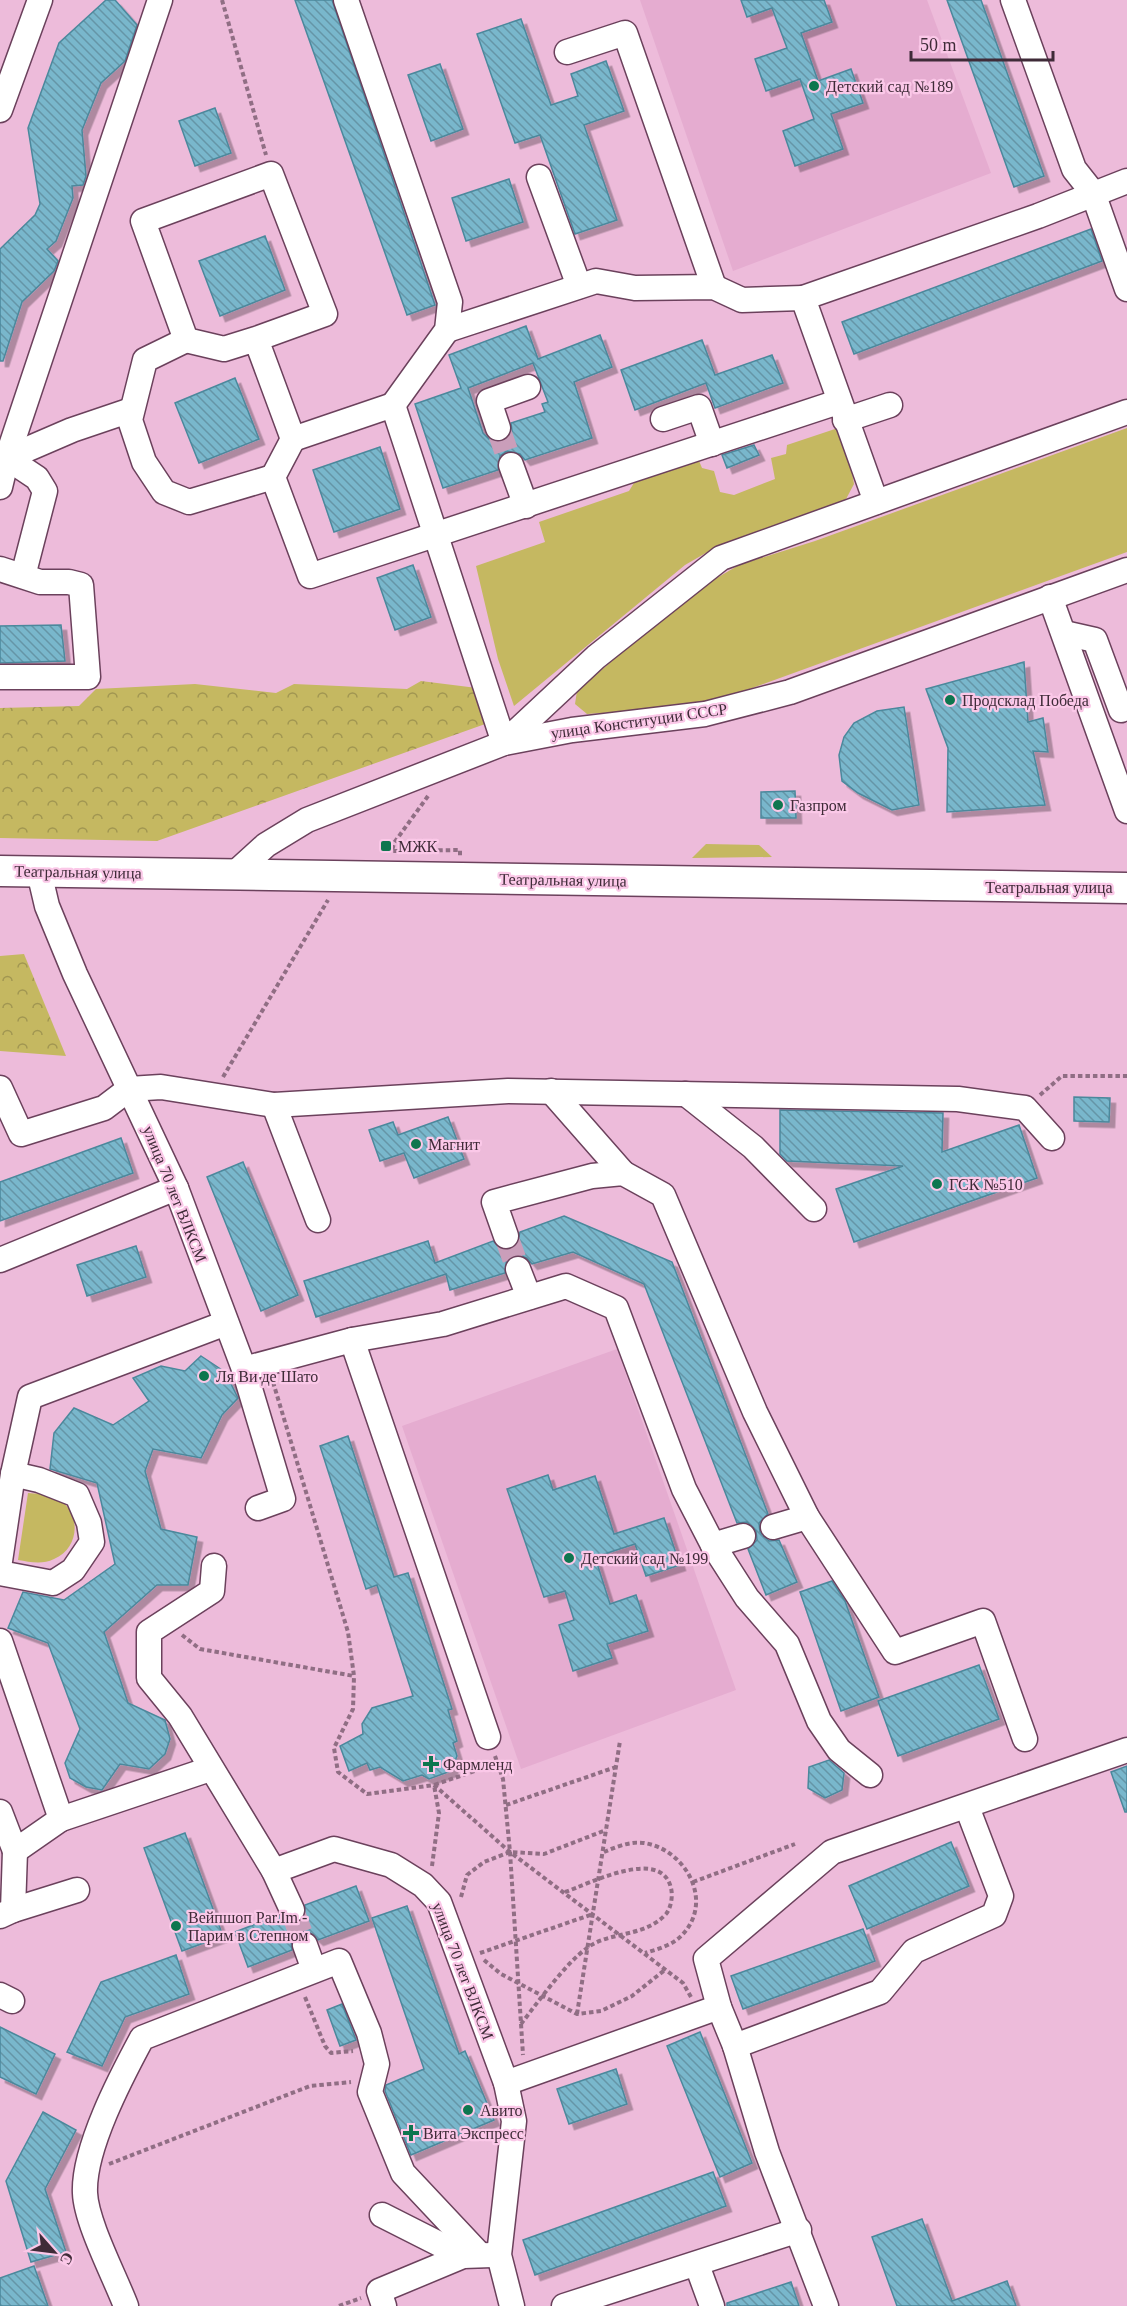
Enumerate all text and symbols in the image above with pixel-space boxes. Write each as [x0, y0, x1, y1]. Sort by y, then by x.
scale bar [911, 24, 1054, 62]
text: 50 m [920, 35, 957, 55]
place label: Детский сад №189 [826, 78, 953, 96]
marker: Детский сад №189 [807, 79, 821, 93]
place label: Продсклад Победа [962, 692, 1089, 710]
marker: Продсклад Победа [943, 693, 957, 707]
street label: улица Конституции СССР [550, 700, 729, 743]
place label: Газпром [790, 797, 847, 815]
marker: Газпром [771, 798, 785, 812]
place label: МЖК [398, 838, 438, 855]
marker: МЖК [379, 839, 393, 853]
street label: Театральная улица [14, 862, 142, 883]
street label: Театральная улица [499, 870, 627, 891]
street label: Театральная улица [985, 879, 1113, 897]
street label: улица 70 лет ВЛКСМ [139, 1123, 210, 1265]
place label: Магнит [428, 1136, 480, 1153]
marker: Магнит [409, 1137, 423, 1151]
place label: ГСК №510 [949, 1176, 1023, 1193]
marker: ГСК №510 [930, 1177, 944, 1191]
place label: Ля Ви де Шато [216, 1368, 318, 1386]
marker: Ля Ви де Шато [197, 1369, 211, 1383]
place label: Детский сад №199 [581, 1550, 708, 1568]
marker: Детский сад №199 [562, 1551, 576, 1565]
place label: Фармленд [443, 1756, 512, 1774]
marker: Фармленд [424, 1757, 438, 1771]
street label: улица 70 лет ВЛКСМ [428, 1900, 497, 2042]
place label: Вейпшоп Par.Im - Парим в Степном [188, 1909, 308, 1945]
marker: Вейпшоп Par.Im - Парим в Степном [169, 1919, 183, 1933]
place label: Авито [480, 2102, 522, 2119]
marker: Авито [461, 2103, 475, 2117]
place label: Вита Экспресс [423, 2125, 524, 2143]
marker: Вита Экспресс [404, 2126, 418, 2140]
north arrow [24, 2222, 84, 2282]
text: С [57, 2250, 77, 2268]

